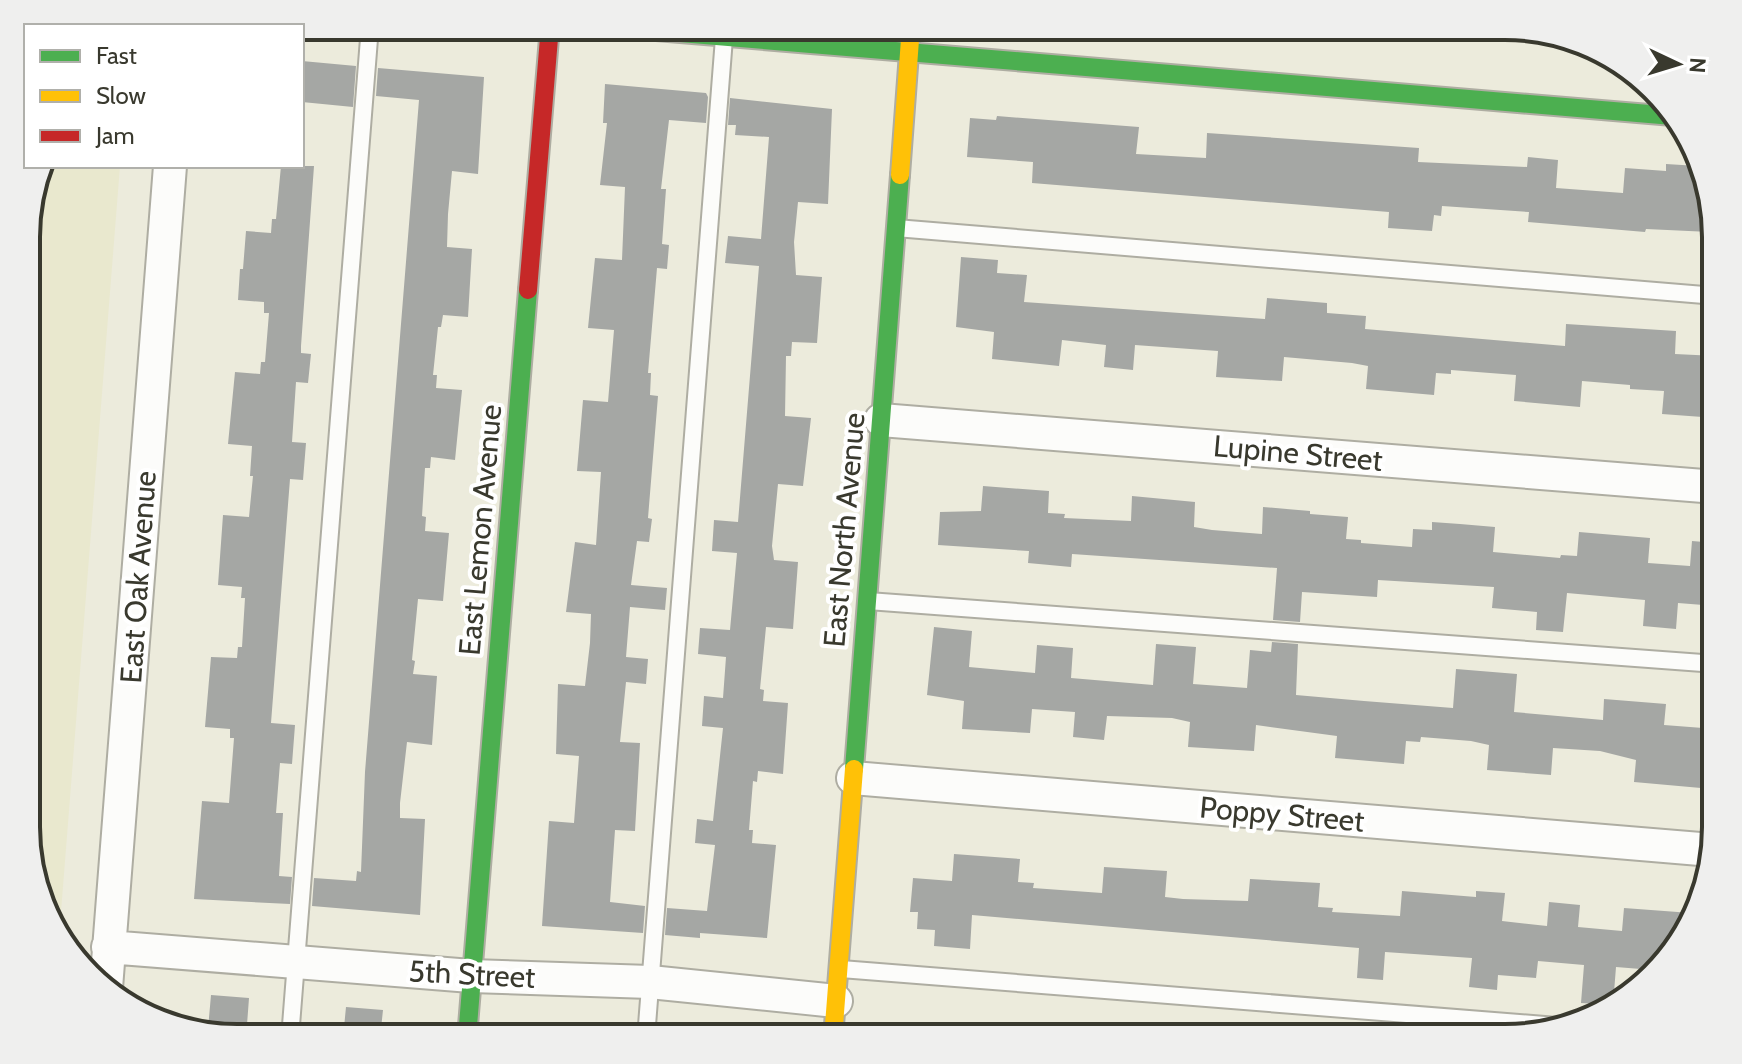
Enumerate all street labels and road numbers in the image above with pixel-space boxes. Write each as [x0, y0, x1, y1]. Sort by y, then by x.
street label: East Lemon Avenue [451, 403, 509, 657]
street label: East North Avenue [815, 411, 873, 649]
street label: Lupine Street [1212, 427, 1384, 479]
street label: East Oak Avenue [112, 470, 164, 684]
street label: Poppy Street [1198, 788, 1366, 840]
street label: 5th Street [408, 952, 536, 996]

